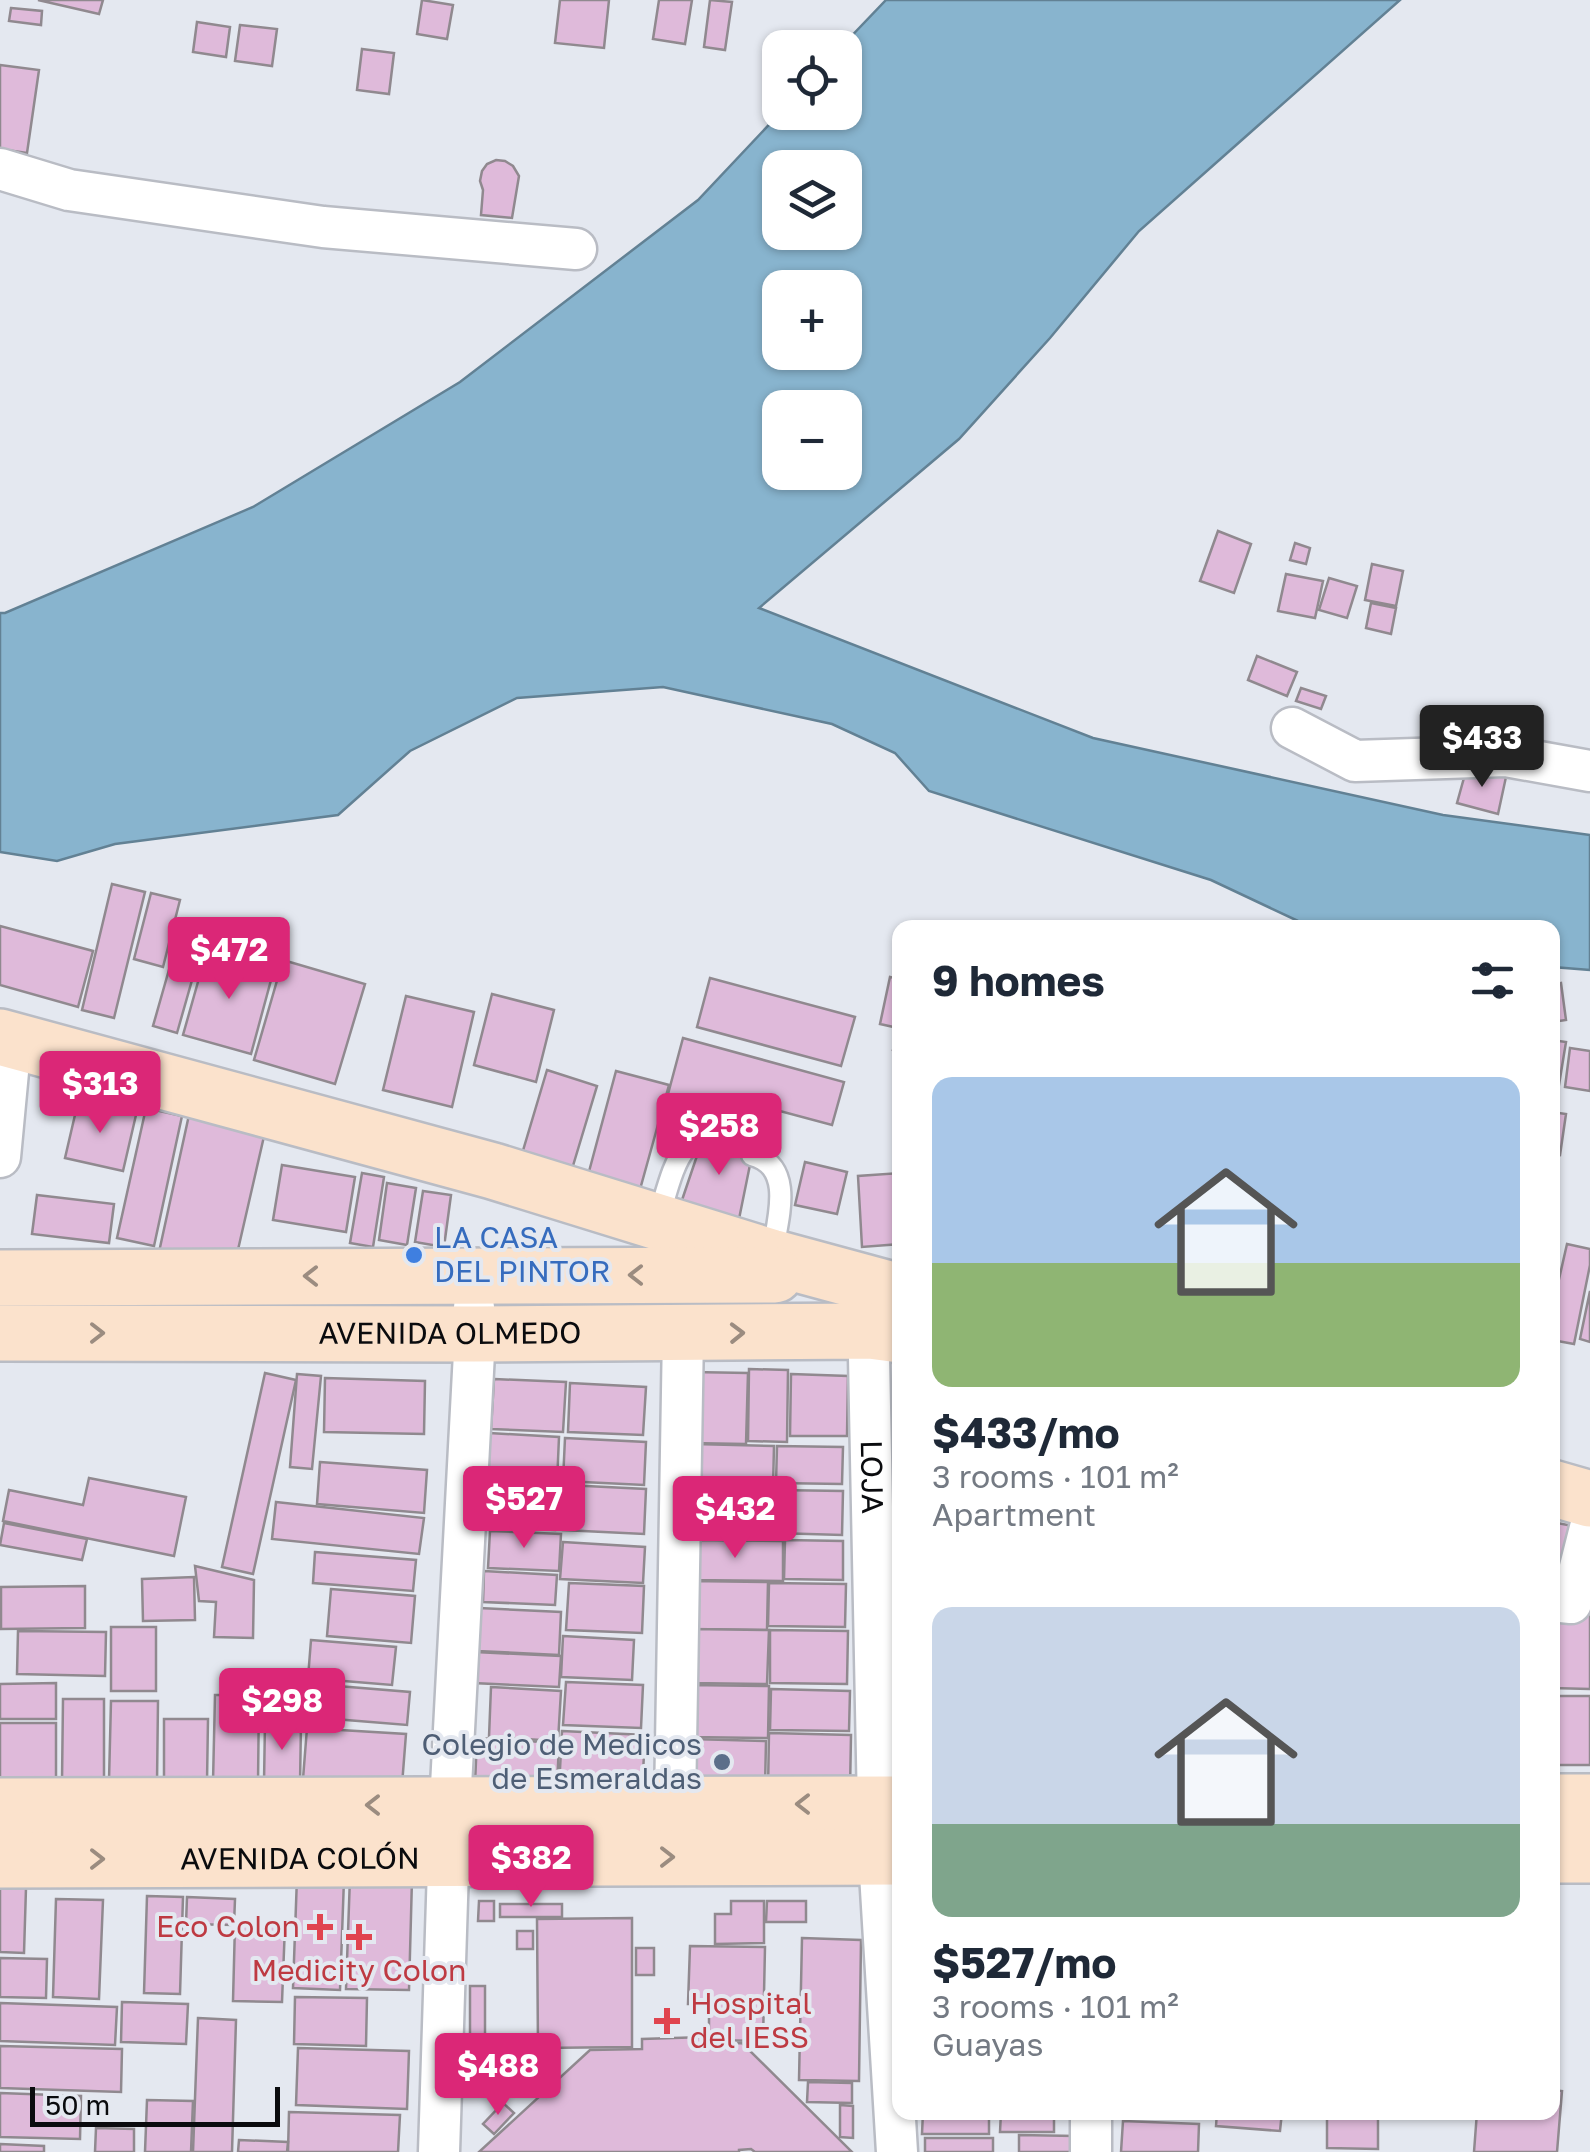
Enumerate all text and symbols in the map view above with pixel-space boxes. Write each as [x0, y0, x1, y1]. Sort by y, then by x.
map controls [762, 30, 862, 490]
button: locate [762, 30, 862, 130]
button: layers [762, 150, 862, 250]
button: + [762, 270, 862, 370]
button: − [762, 390, 862, 490]
pin: $433 [1423, 705, 1541, 790]
text: $433 [1442, 718, 1522, 756]
pin: $472 [170, 917, 288, 1002]
text: $472 [190, 930, 268, 968]
icon: filters [1465, 953, 1520, 1008]
text: 9 homes [932, 955, 1105, 1005]
pin: $313 [41, 1051, 159, 1136]
text: $313 [62, 1064, 138, 1102]
pin: $258 [660, 1093, 778, 1178]
text: $258 [679, 1106, 759, 1144]
icon: home [1136, 1142, 1316, 1322]
place label: LA CASA DEL PINTOR [434, 1219, 610, 1289]
marker: LA CASA DEL PINTOR [403, 1244, 425, 1266]
one-way arrow [627, 1264, 642, 1286]
one-way arrow [302, 1265, 318, 1287]
street label: AVENIDA OLMEDO [319, 1314, 581, 1351]
one-way arrow [90, 1322, 106, 1344]
one-way arrow [730, 1322, 746, 1344]
text: $433/mo [932, 1407, 1120, 1457]
street label: LOJA [854, 1440, 891, 1514]
text: 3 rooms · 101 m² [932, 1457, 1179, 1495]
pin: $527 [465, 1466, 583, 1551]
pin: $432 [676, 1476, 794, 1561]
text: $527 [485, 1479, 563, 1517]
text: $432 [695, 1489, 775, 1527]
text: Apartment [932, 1495, 1096, 1533]
pin: $298 [223, 1668, 341, 1753]
icon: home [1136, 1672, 1316, 1852]
text: $298 [241, 1681, 323, 1719]
place label: Colegio de Medicos de Esmeraldas [422, 1726, 702, 1796]
marker: Colegio de Medicos de Esmeraldas [711, 1751, 733, 1773]
one-way arrow [794, 1793, 810, 1815]
one-way arrow [364, 1794, 380, 1816]
pin: $382 [472, 1825, 590, 1910]
text: $382 [491, 1838, 571, 1876]
street label: AVENIDA COLÓN [180, 1840, 420, 1876]
one-way arrow [660, 1846, 676, 1868]
one-way arrow [90, 1848, 106, 1870]
place label: Eco Colon [156, 1908, 300, 1944]
marker: Eco Colon [309, 1916, 331, 1938]
marker: Medicity Colon [348, 1926, 370, 1948]
text: $527/mo [932, 1937, 1116, 1987]
place label: Medicity Colon [251, 1952, 467, 1988]
place label: Hospital del IESS [690, 1985, 812, 2055]
text: 3 rooms · 101 m² [932, 1987, 1179, 2025]
marker: Hospital del IESS [654, 2008, 680, 2034]
text: Guayas [932, 2025, 1043, 2063]
pin: $488 [439, 2033, 557, 2118]
text: $488 [457, 2046, 539, 2084]
scale bar [30, 2082, 280, 2126]
text: 50 m [45, 2088, 110, 2121]

